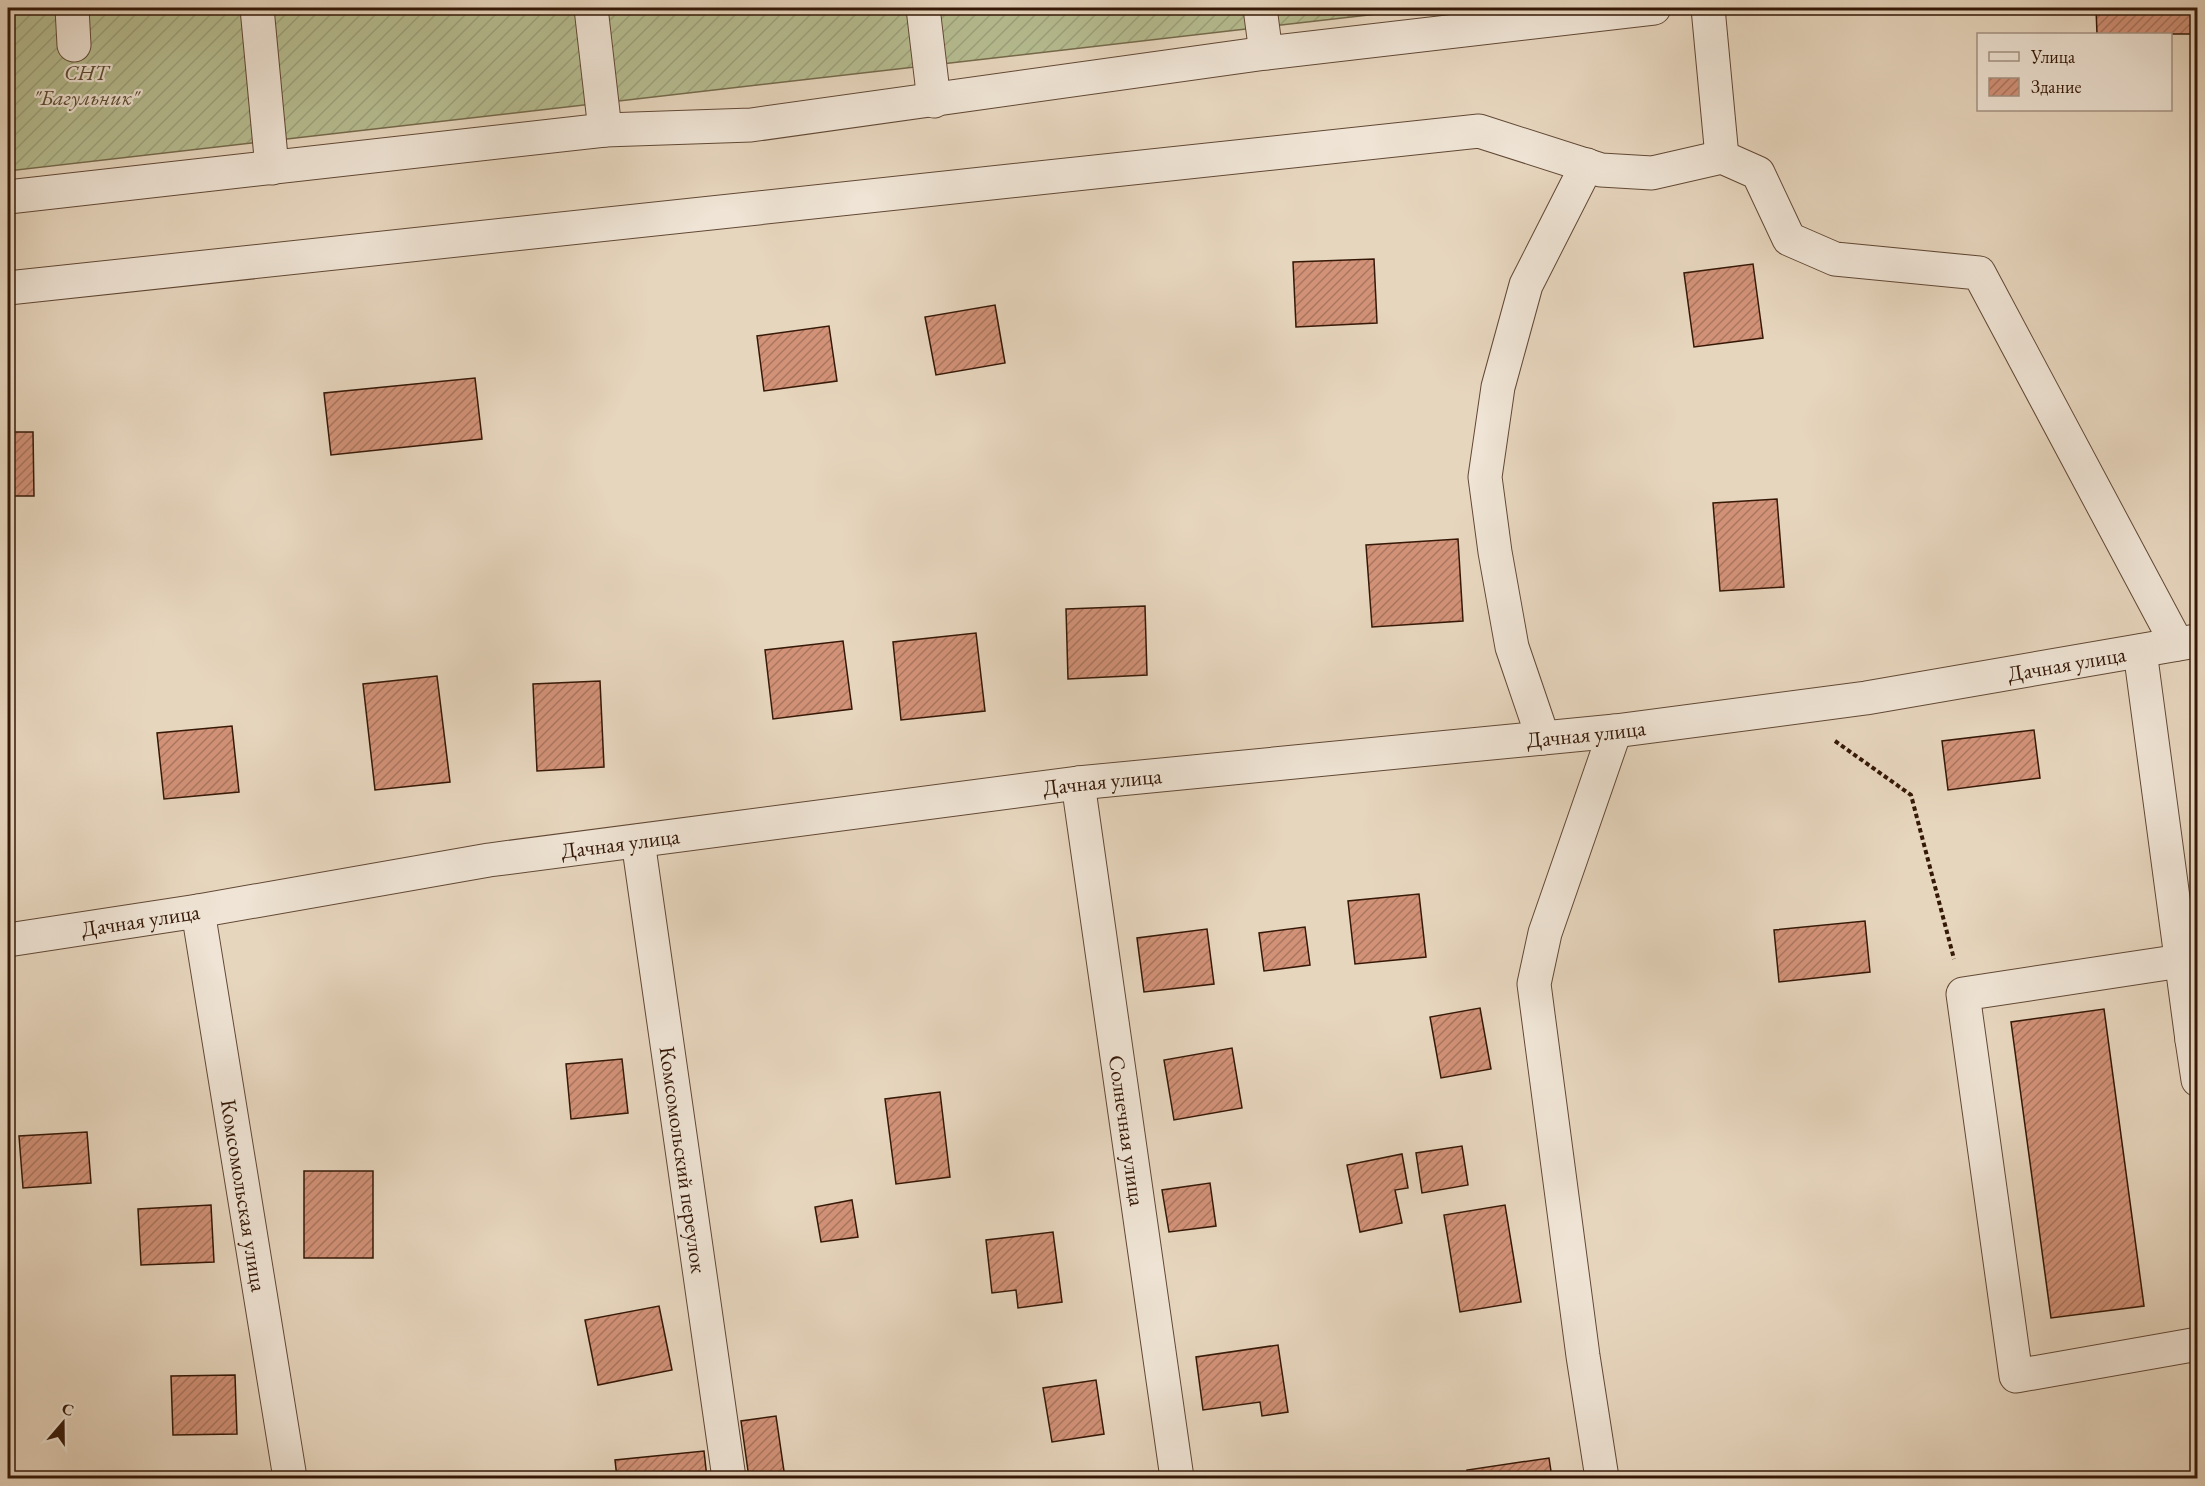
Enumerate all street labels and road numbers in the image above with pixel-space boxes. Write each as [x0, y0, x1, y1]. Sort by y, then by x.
street label: Дачная улица [2005, 639, 2128, 688]
street label: Дачная улица [1525, 713, 1647, 754]
street label: Дачная улица [1041, 760, 1163, 802]
street label: Дачная улица [559, 821, 682, 865]
street label: Дачная улица [79, 896, 202, 943]
street label: Комсомольский переулок [653, 1044, 714, 1276]
street label: Солнечная улица [1102, 1053, 1153, 1208]
street label: Комсомольская улица [214, 1097, 274, 1294]

